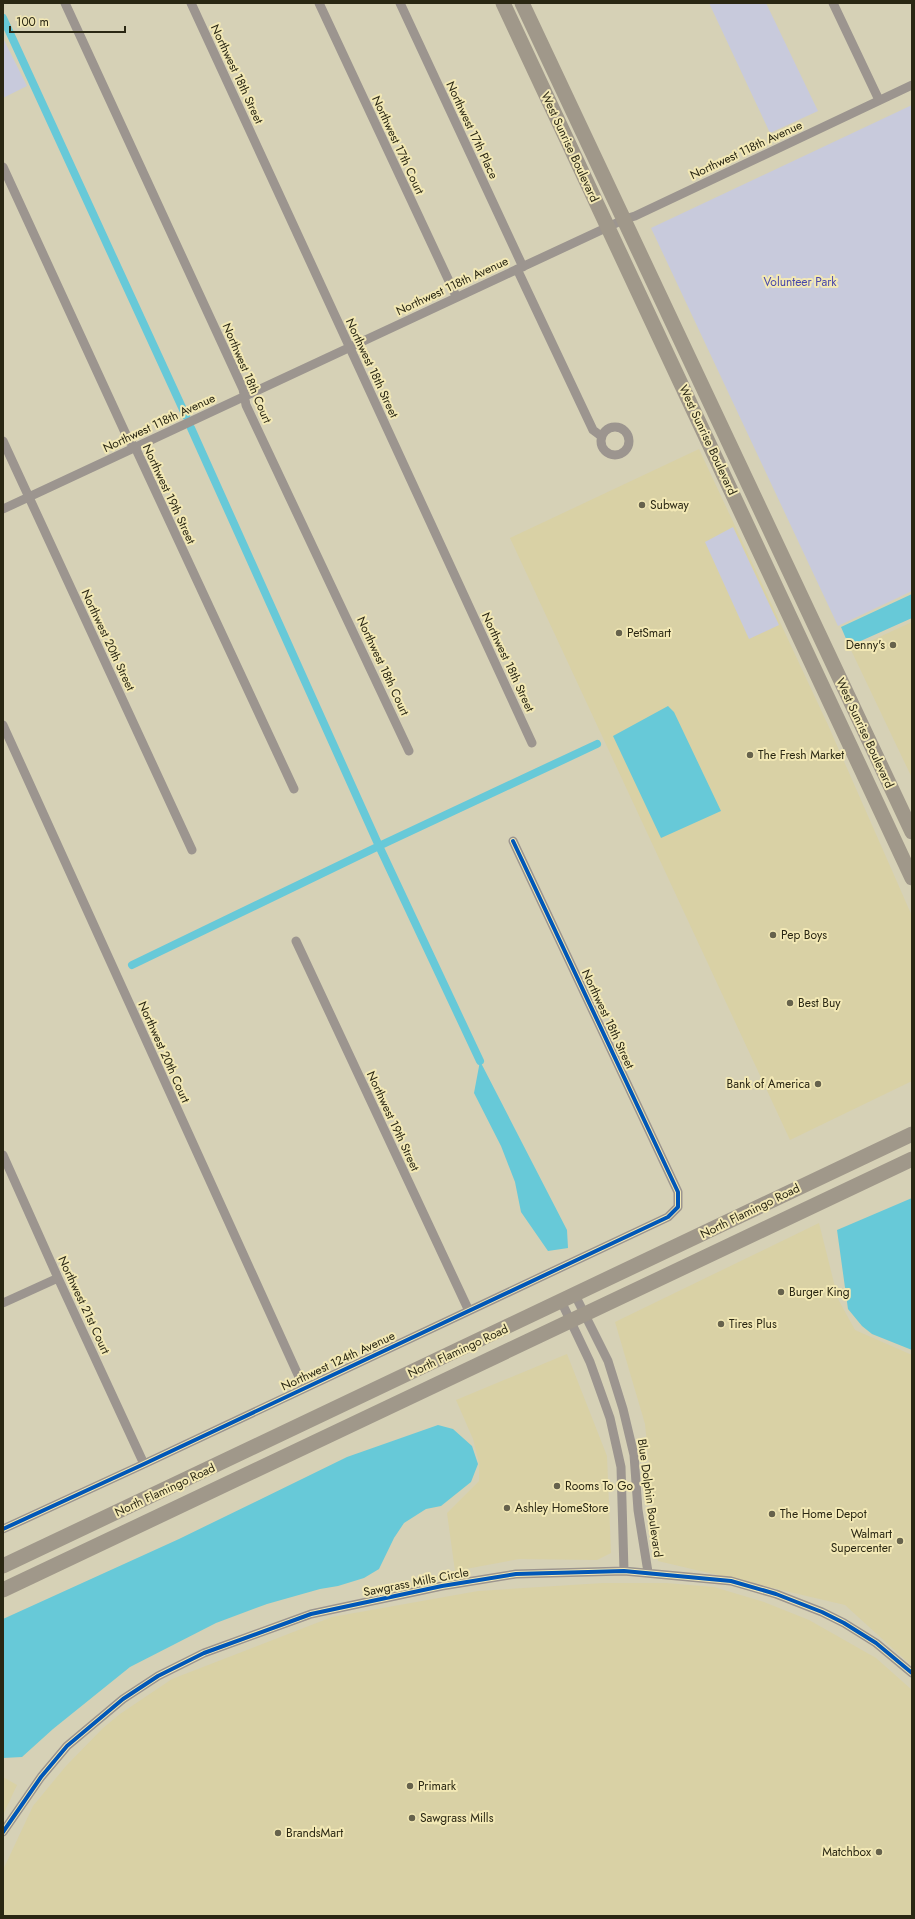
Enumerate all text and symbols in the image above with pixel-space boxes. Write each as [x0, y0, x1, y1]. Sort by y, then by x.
scale bar [10, 8, 125, 34]
text: 100 m [16, 13, 49, 31]
street label: Northwest 18th Street [206, 21, 268, 127]
street label: Northwest 17th Place [441, 78, 503, 182]
street label: West Sunrise Boulevard [537, 89, 603, 205]
street label: Northwest 17th Court [367, 93, 429, 197]
street label: Northwest 118th Avenue [687, 116, 805, 184]
street label: Northwest 118th Avenue [393, 252, 511, 320]
park label: Volunteer Park [763, 273, 837, 291]
street label: Northwest 18th Street [341, 315, 403, 421]
street label: Northwest 18th Court [218, 320, 276, 426]
street label: West Sunrise Boulevard [675, 382, 741, 498]
street label: Northwest 118th Avenue [100, 389, 218, 457]
street label: Northwest 19th Street [138, 441, 200, 547]
place label: Subway [650, 496, 689, 514]
marker: Subway [637, 500, 647, 510]
street label: Northwest 20th Street [77, 586, 139, 694]
street label: Northwest 18th Street [477, 609, 539, 715]
street label: Northwest 18th Court [352, 614, 414, 719]
place label: PetSmart [627, 624, 671, 642]
marker: PetSmart [614, 628, 624, 638]
place label: Denny's [846, 636, 885, 654]
marker: Denny's [888, 640, 898, 650]
street label: West Sunrise Boulevard [832, 675, 898, 791]
place label: The Fresh Market [758, 746, 844, 764]
marker: The Fresh Market [745, 750, 755, 760]
place label: Pep Boys [781, 926, 827, 944]
marker: Pep Boys [768, 930, 778, 940]
street label: Northwest 18th Street [577, 966, 639, 1072]
place label: Best Buy [798, 994, 841, 1012]
street label: Northwest 20th Court [134, 998, 195, 1106]
marker: Best Buy [785, 998, 795, 1008]
street label: Northwest 19th Street [362, 1068, 424, 1174]
place label: Bank of America [727, 1075, 810, 1093]
marker: Bank of America [813, 1079, 823, 1089]
street label: North Flamingo Road [697, 1179, 803, 1243]
street label: Northwest 21st Court [53, 1253, 115, 1357]
place label: Burger King [789, 1283, 850, 1301]
marker: Burger King [776, 1287, 786, 1297]
place label: Tires Plus [729, 1315, 777, 1333]
marker: Tires Plus [716, 1319, 726, 1329]
street label: North Flamingo Road [405, 1320, 511, 1382]
street label: Northwest 124th Avenue [278, 1327, 398, 1395]
street label: Blue Dolphin Boulevard [633, 1438, 667, 1558]
street label: North Flamingo Road [112, 1459, 218, 1521]
place label: Rooms To Go [565, 1477, 633, 1495]
marker: Rooms To Go [552, 1481, 562, 1491]
place label: Ashley HomeStore [515, 1499, 609, 1517]
marker: Ashley HomeStore [502, 1503, 512, 1513]
place label: The Home Depot [780, 1505, 867, 1523]
marker: The Home Depot [767, 1509, 777, 1519]
place label: Walmart Supercenter [831, 1525, 893, 1557]
marker: Walmart Supercenter [895, 1536, 905, 1546]
street label: Sawgrass Mills Circle [362, 1563, 470, 1601]
place label: Primark [418, 1777, 457, 1795]
marker: Primark [405, 1781, 415, 1791]
place label: Sawgrass Mills [420, 1809, 494, 1827]
marker: Sawgrass Mills [407, 1813, 417, 1823]
place label: BrandsMart [286, 1824, 343, 1842]
marker: BrandsMart [273, 1828, 283, 1838]
place label: Matchbox [822, 1843, 872, 1861]
marker: Matchbox [874, 1847, 884, 1857]

